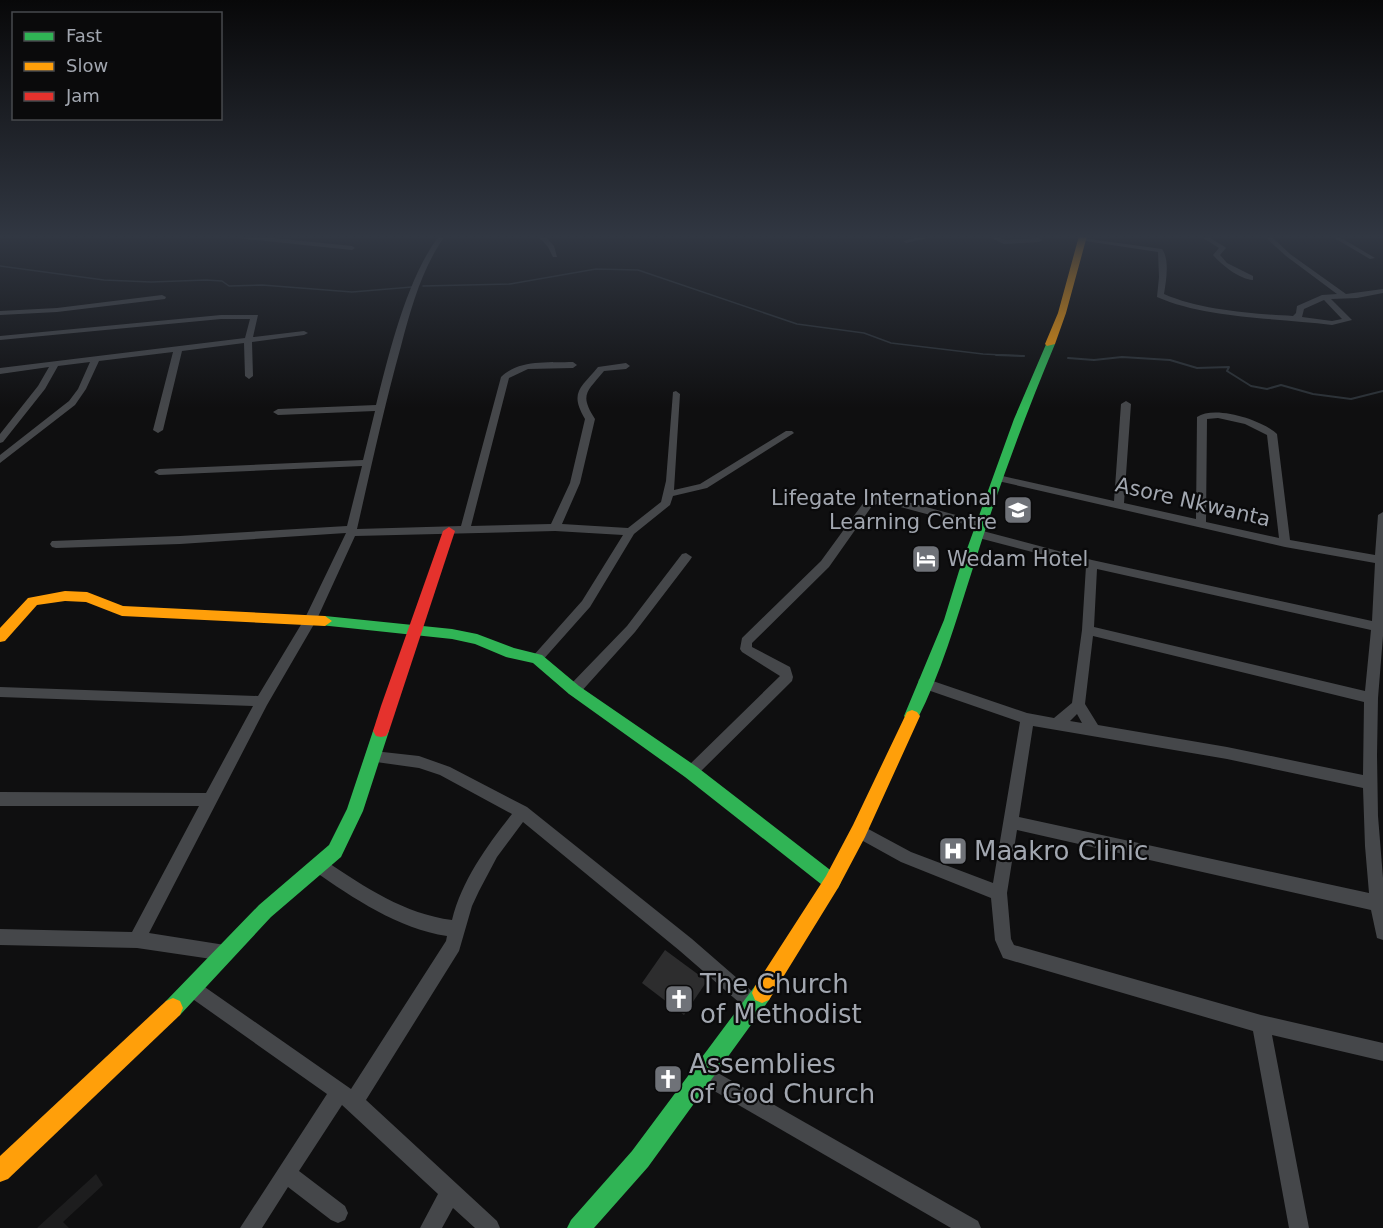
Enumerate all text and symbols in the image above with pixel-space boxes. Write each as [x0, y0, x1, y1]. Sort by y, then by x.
legend [12, 12, 222, 120]
text: Fast [66, 25, 102, 46]
text: Slow [66, 55, 108, 76]
text: Jam [65, 85, 100, 106]
street label: Asore Nkwanta [1113, 473, 1273, 531]
place label: Lifegate International Learning Centre [771, 486, 997, 534]
school or university icon: Lifegate International Learning Centre [1002, 494, 1034, 526]
hotel icon: Wedam Hotel [910, 543, 942, 575]
place label: Wedam Hotel [947, 547, 1088, 571]
hospital icon: Maakro Clinic [937, 835, 969, 867]
place label: Maakro Clinic [974, 836, 1148, 866]
place label: The Church of Methodist [699, 969, 862, 1029]
church icon: The Church of Methodist [663, 983, 695, 1015]
place label: Assemblies of God Church [689, 1049, 875, 1109]
church icon: Assemblies of God Church [652, 1063, 684, 1095]

